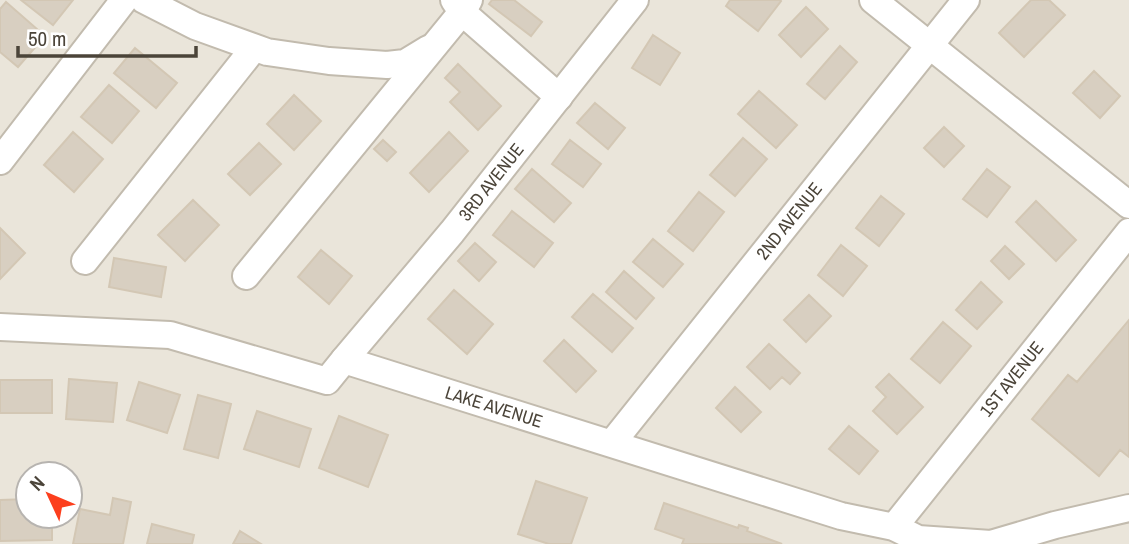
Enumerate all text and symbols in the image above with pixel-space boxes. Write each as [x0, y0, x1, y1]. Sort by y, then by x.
scale bar [18, 14, 196, 58]
text: 50 m [28, 24, 66, 53]
street label: 3RD AVENUE [452, 138, 529, 226]
street label: 2ND AVENUE [750, 177, 828, 265]
street label: 1ST AVENUE [974, 336, 1049, 422]
street label: LAKE AVENUE [442, 380, 546, 434]
north arrow [14, 460, 84, 530]
text: N [24, 470, 50, 496]

